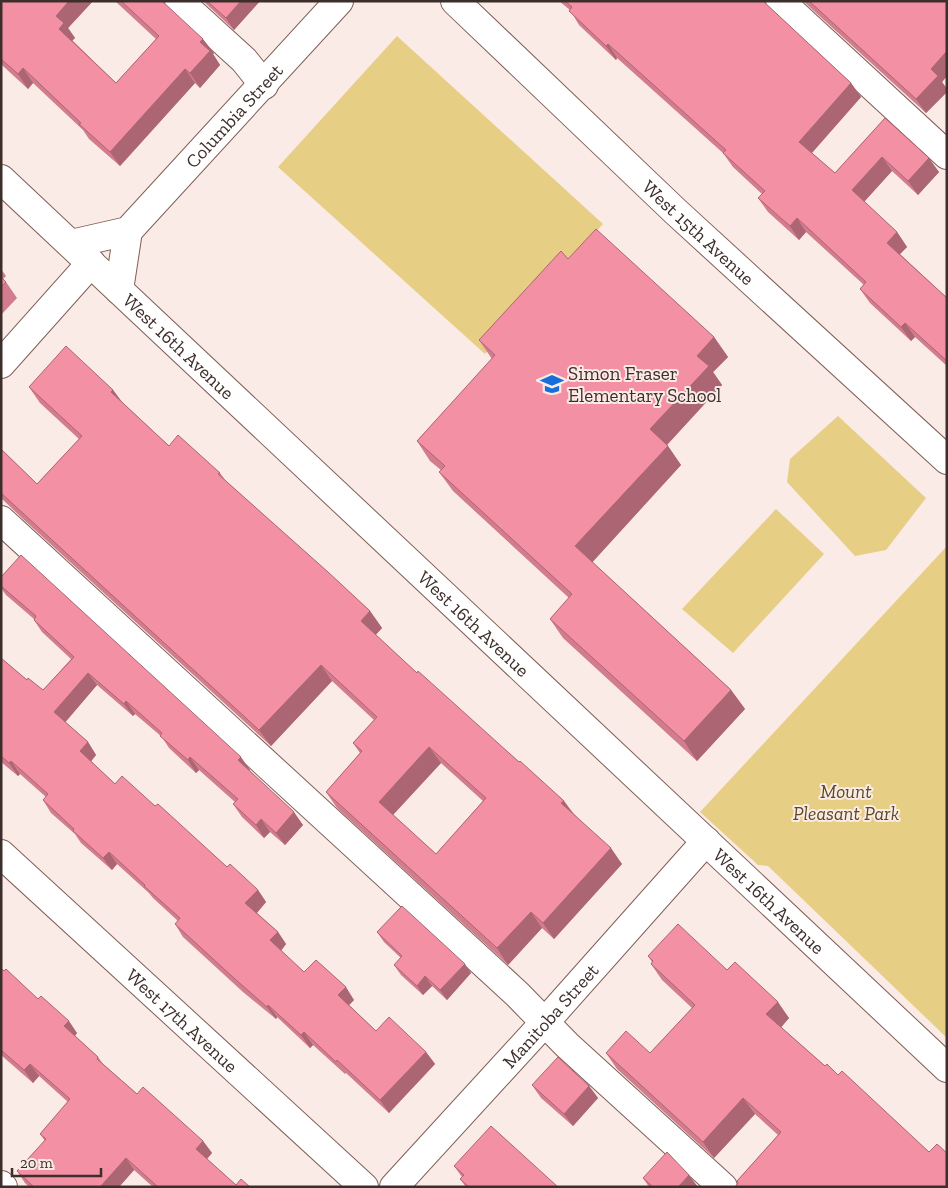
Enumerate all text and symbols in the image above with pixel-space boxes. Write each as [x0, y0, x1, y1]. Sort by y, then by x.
street label: Columbia Street [181, 59, 288, 173]
street label: West 15th Avenue [638, 175, 759, 290]
street label: West 16th Avenue [118, 289, 239, 404]
place label: Simon Fraser Elementary School [568, 362, 721, 407]
school or university icon: Simon Fraser Elementary School [539, 371, 565, 397]
street label: West 16th Avenue [413, 566, 534, 682]
park label: Mount Pleasant Park [793, 780, 899, 825]
street label: West 16th Avenue [708, 843, 829, 959]
street label: Manitoba Street [498, 959, 604, 1073]
street label: West 17th Avenue [121, 964, 242, 1078]
scale bar [12, 1146, 101, 1178]
text: 20 m [20, 1154, 53, 1172]

